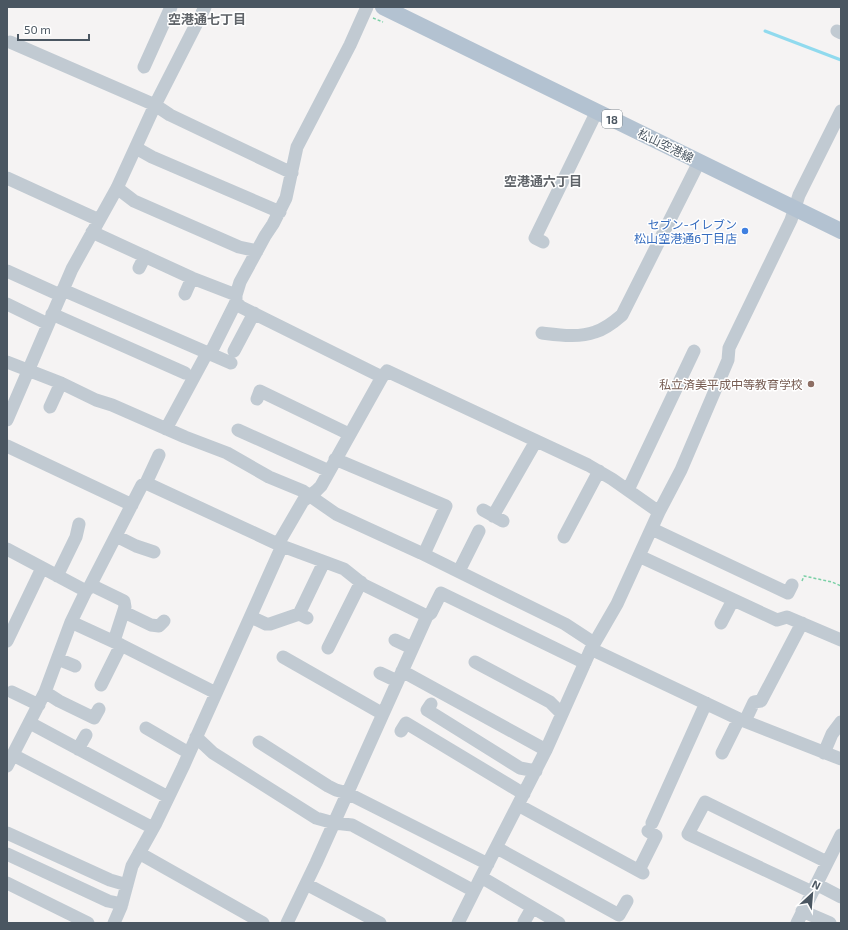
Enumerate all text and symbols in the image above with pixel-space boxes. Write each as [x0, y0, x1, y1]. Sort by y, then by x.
district label: 空港通七丁目 [168, 11, 246, 27]
scale bar [18, 16, 89, 42]
text: 50 m [24, 22, 51, 36]
road number: 18 [602, 110, 622, 128]
street label: 松山空港線 [636, 126, 696, 164]
district label: 空港通六丁目 [504, 173, 582, 189]
place label: セブン-イレブン 松山空港通6丁目店 [634, 217, 737, 245]
marker: セブン-イレブン 松山空港通6丁目店 [740, 226, 750, 236]
place label: 私立済美平成中等教育学校 [659, 377, 803, 391]
marker: 私立済美平成中等教育学校 [806, 379, 816, 389]
north arrow [792, 874, 832, 914]
text: N [810, 877, 823, 892]

